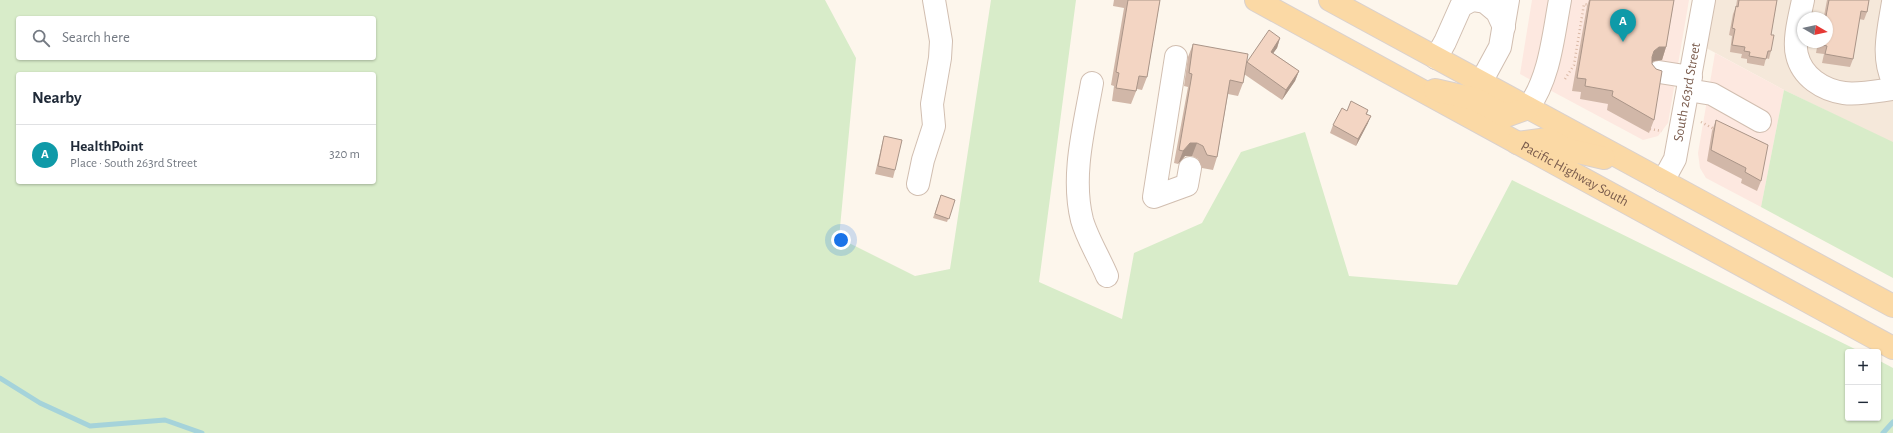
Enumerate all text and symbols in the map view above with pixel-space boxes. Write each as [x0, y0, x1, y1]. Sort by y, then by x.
pin: A [1610, 9, 1636, 42]
north arrow [1797, 12, 1833, 48]
search box [16, 16, 376, 60]
icon: search [30, 27, 52, 49]
text: Search here [62, 30, 130, 45]
street label: South 263rd Street [1671, 41, 1703, 143]
text: Nearby [32, 89, 82, 106]
text: HealthPoint [70, 139, 143, 154]
street label: Pacific Highway South [1518, 139, 1631, 209]
text: A [41, 148, 49, 161]
text: 320 m [329, 148, 360, 161]
text: Place · South 263rd Street [70, 157, 197, 170]
your location [831, 230, 851, 250]
map controls [1845, 349, 1881, 421]
button: + [1845, 349, 1881, 385]
button: − [1845, 385, 1881, 421]

